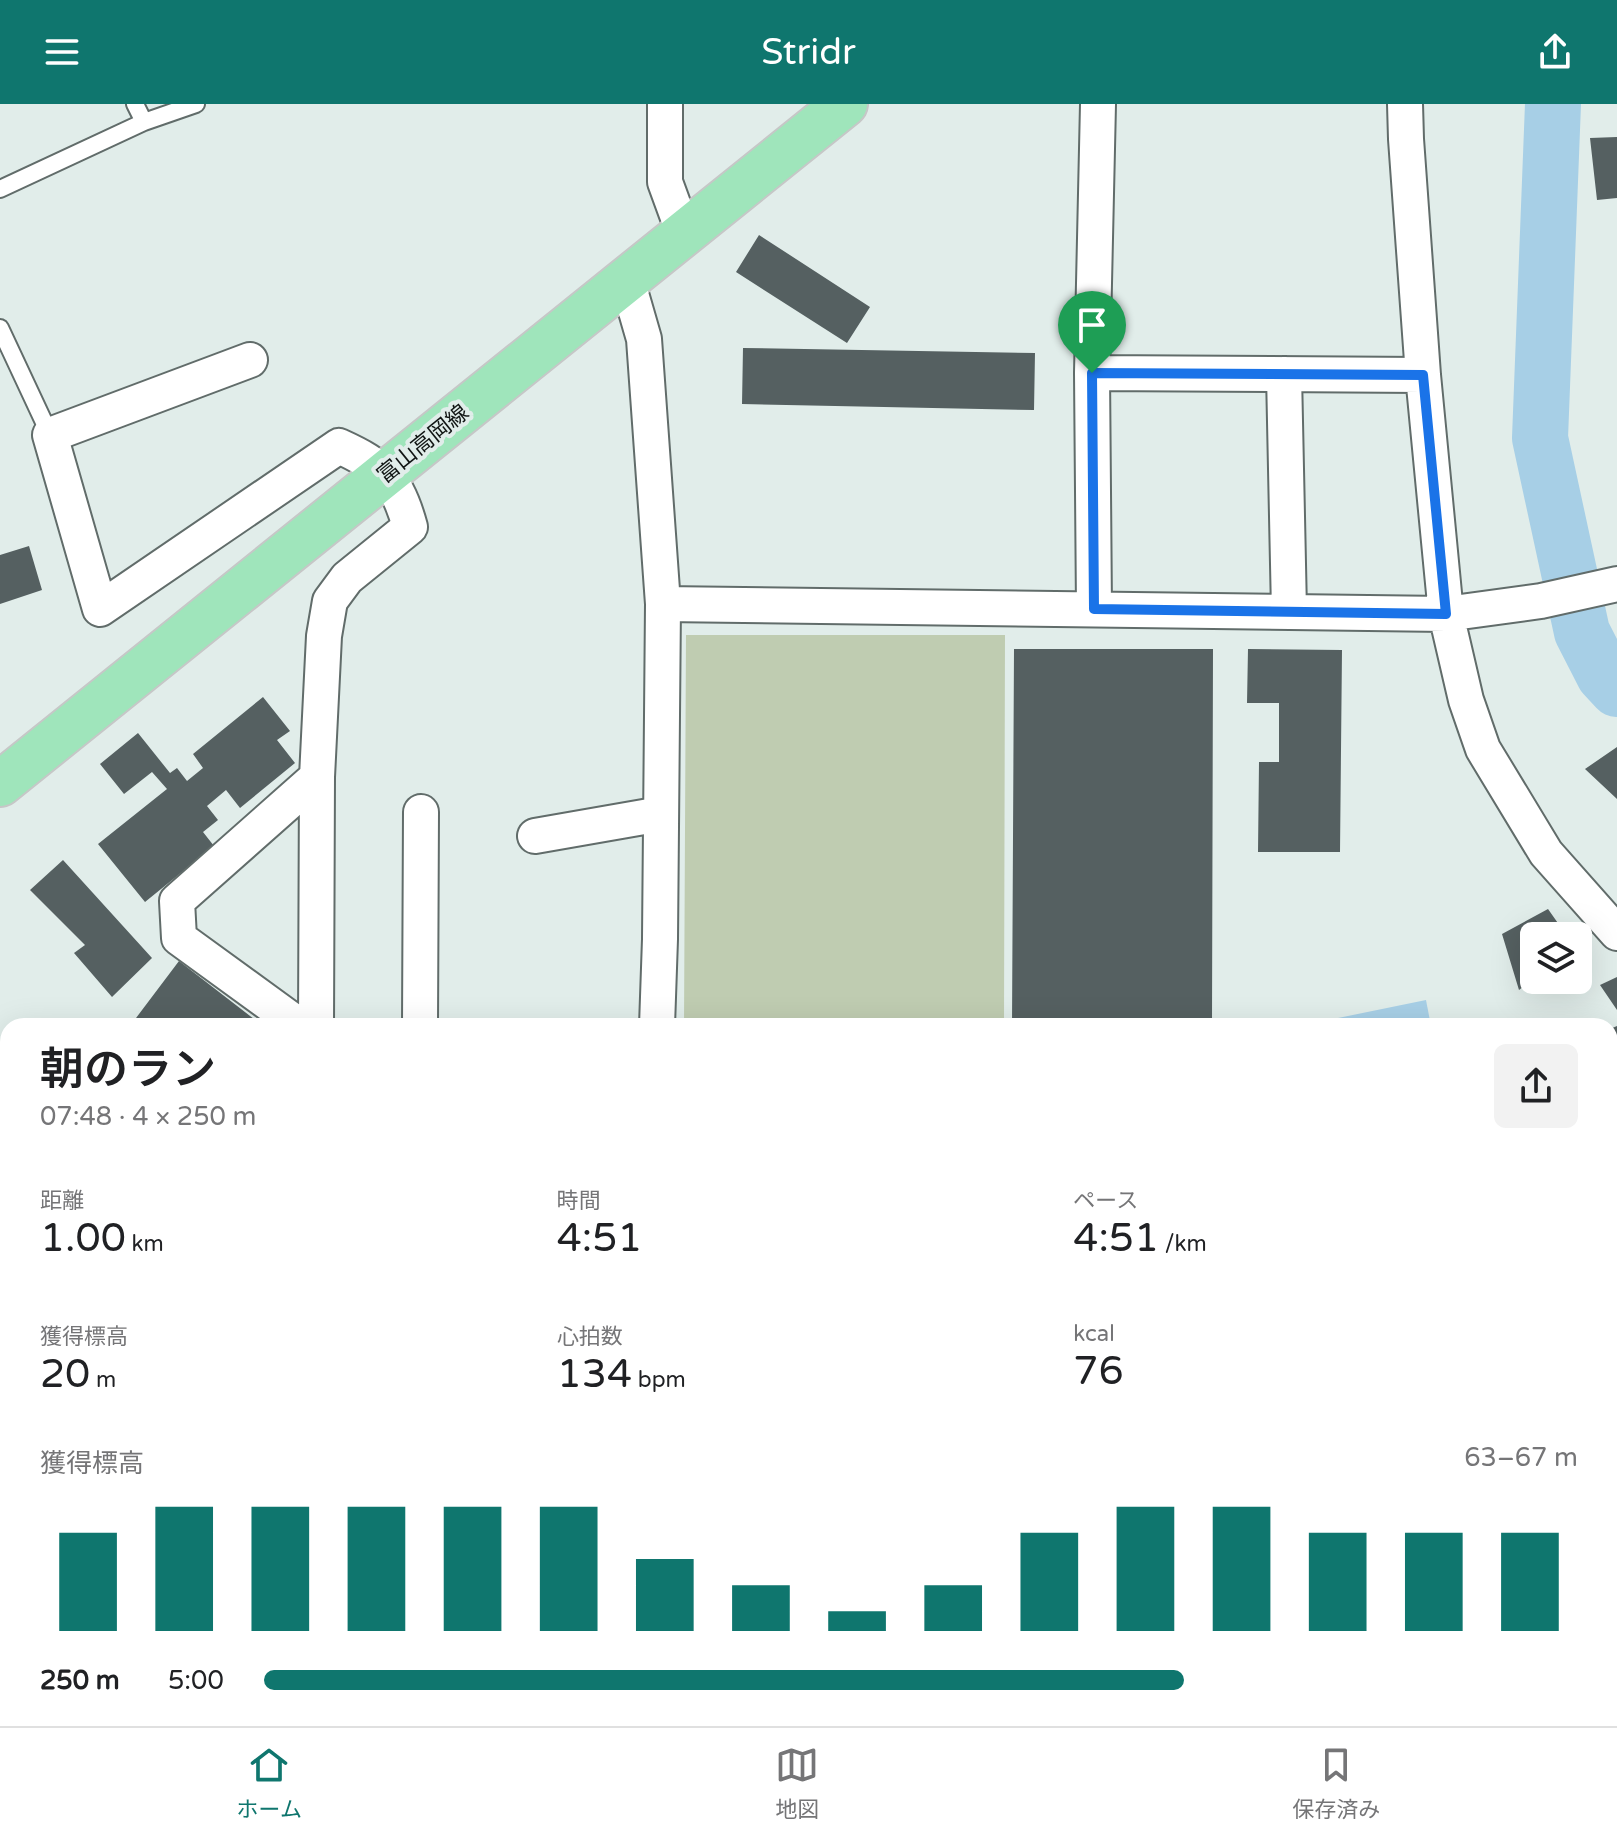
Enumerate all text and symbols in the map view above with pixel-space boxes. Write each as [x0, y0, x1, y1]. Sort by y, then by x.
icon: menu [40, 30, 84, 74]
icon: share [1533, 30, 1577, 74]
text: Stridr [761, 31, 856, 74]
pin [1058, 291, 1126, 373]
icon: arrive [1070, 303, 1114, 347]
street label: 富山高岡線 [372, 399, 474, 489]
map controls [1520, 922, 1592, 994]
button: layers [1520, 922, 1592, 994]
text: 朝のラン [40, 1044, 216, 1097]
button: share [1494, 1044, 1578, 1128]
text: 07:48 · 4 × 250 m [40, 1101, 256, 1132]
text: 距離 [40, 1188, 84, 1214]
text: 時間 [557, 1188, 601, 1214]
text: ペース [1073, 1188, 1138, 1214]
text: 1.00 [40, 1214, 126, 1262]
text: 4:51 [557, 1214, 642, 1262]
text: 4:51 [1073, 1214, 1159, 1262]
text: km [126, 1231, 164, 1257]
text: /km [1159, 1231, 1207, 1257]
text: kcal [1073, 1321, 1115, 1347]
text: 獲得標高 [40, 1324, 128, 1350]
text: 心拍数 [557, 1324, 623, 1350]
text: 76 [1073, 1347, 1124, 1395]
text: 20 [40, 1350, 90, 1398]
text: 134 [557, 1350, 632, 1398]
text: m [90, 1367, 116, 1393]
text: bpm [632, 1367, 686, 1393]
text: 63–67 m [1464, 1442, 1578, 1473]
text: 獲得標高 [40, 1448, 144, 1479]
text: 250 m [40, 1665, 120, 1696]
text: 5:00 [168, 1665, 224, 1696]
tab: ホーム [237, 1743, 302, 1823]
tab: 地図 [775, 1743, 819, 1823]
tab: 保存済み [1292, 1743, 1380, 1823]

